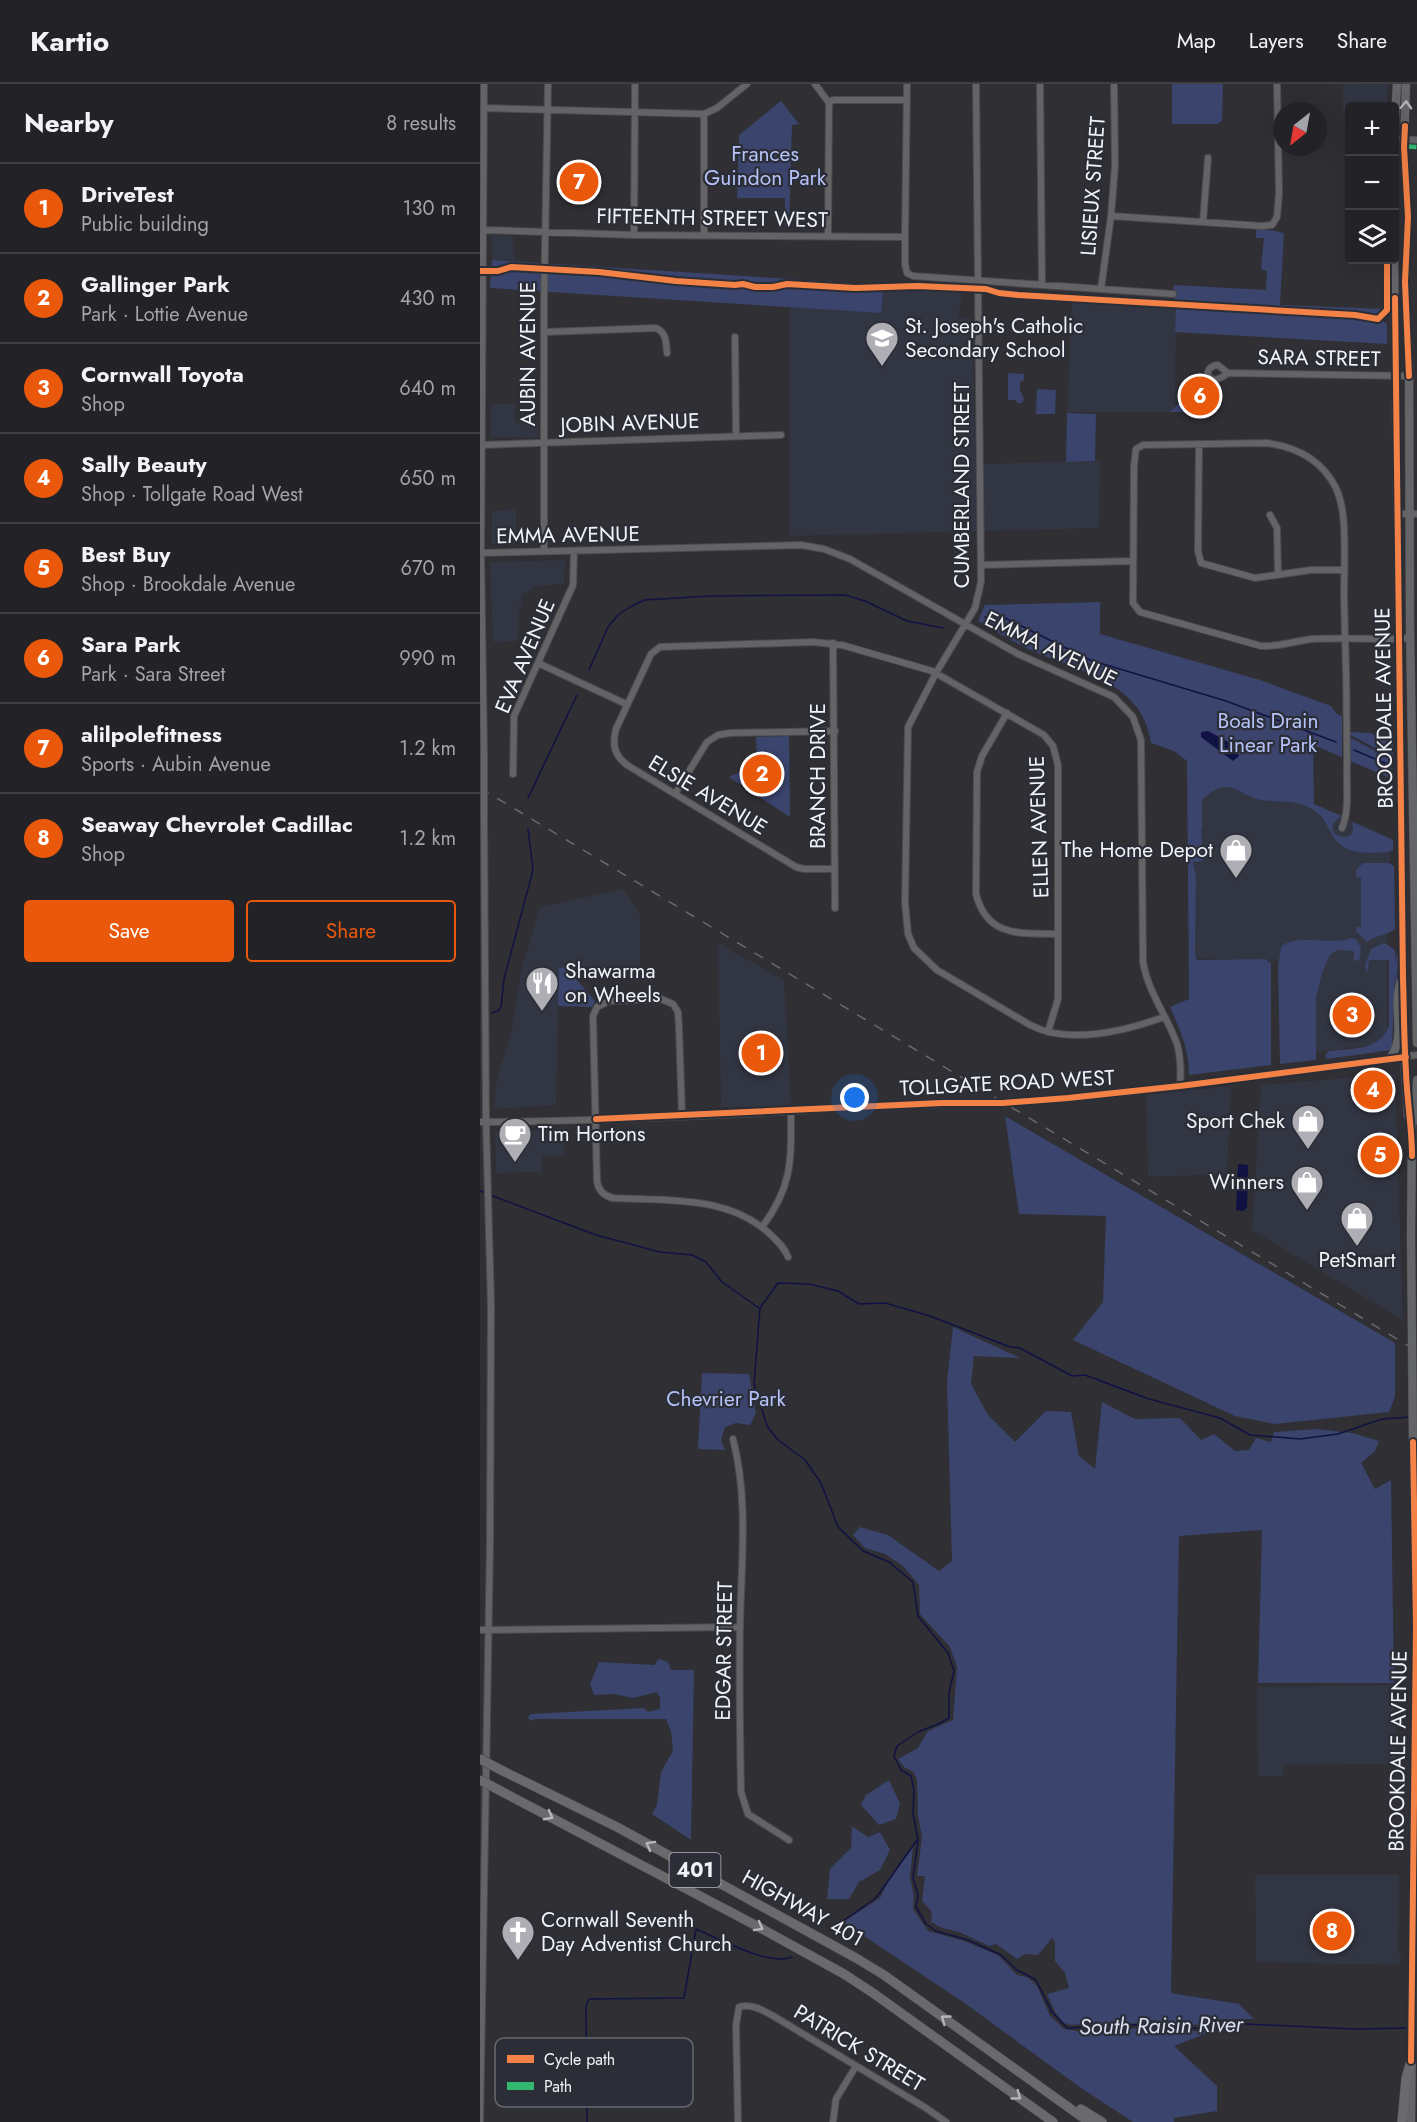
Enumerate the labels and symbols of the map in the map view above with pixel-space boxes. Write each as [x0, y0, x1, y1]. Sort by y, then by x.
one-way arrow [1399, 101, 1412, 110]
north arrow [1273, 102, 1327, 156]
street label: LISIEUX STREET [1073, 115, 1113, 257]
park label: Frances Guindon Park [704, 139, 827, 193]
pin: 7 [560, 160, 598, 204]
street label: FIFTEENTH STREET WEST [596, 201, 828, 235]
street label: AUBIN AVENUE [513, 282, 543, 426]
place label: St. Joseph's Catholic Secondary School [905, 311, 1083, 365]
school or university icon: St. Joseph's Catholic Secondary School [864, 320, 900, 367]
street label: SARA STREET [1257, 342, 1381, 374]
pin: 6 [1180, 374, 1220, 418]
street label: CUMBERLAND STREET [947, 382, 977, 588]
street label: JOBIN AVENUE [557, 406, 700, 441]
street label: EMMA AVENUE [496, 519, 640, 551]
street label: EVA AVENUE [487, 594, 563, 718]
street label: EMMA AVENUE [980, 604, 1122, 694]
street label: BROOKDALE AVENUE [1367, 607, 1401, 809]
street label: BRANCH DRIVE [803, 703, 833, 849]
park label: Boals Drain Linear Park [1218, 706, 1318, 760]
street label: ELSIE AVENUE [643, 748, 773, 842]
pin: 2 [742, 752, 782, 796]
street label: ELLEN AVENUE [1022, 755, 1056, 899]
shop icon: The Home Depot [1218, 832, 1254, 879]
place label: The Home Depot [1062, 835, 1213, 865]
place label: Shawarma on Wheels [565, 956, 661, 1010]
restaurant icon: Shawarma on Wheels [524, 965, 560, 1012]
pin: 3 [1332, 992, 1372, 1038]
pin: 1 [742, 1030, 780, 1076]
street label: TOLLGATE ROAD WEST [899, 1062, 1115, 1104]
pin: 4 [1354, 1068, 1392, 1112]
your location [840, 1083, 869, 1112]
shop icon: Sport Chek [1290, 1103, 1326, 1150]
place label: Sport Chek [1186, 1106, 1286, 1136]
cafe icon: Tim Hortons [497, 1116, 533, 1163]
place label: Tim Hortons [538, 1119, 646, 1149]
pin: 5 [1360, 1132, 1400, 1178]
shop icon: Winners [1289, 1164, 1325, 1211]
place label: Winners [1209, 1167, 1284, 1197]
shop icon: PetSmart [1339, 1200, 1375, 1247]
place label: PetSmart [1319, 1245, 1395, 1275]
park label: Chevrier Park [666, 1384, 787, 1414]
street label: EDGAR STREET [708, 1581, 740, 1721]
street label: BROOKDALE AVENUE [1381, 1650, 1415, 1852]
one-way arrow [543, 1809, 553, 1820]
one-way arrow [646, 1841, 656, 1852]
road number: 401 [670, 1853, 720, 1887]
street label: HIGHWAY 401 [737, 1862, 869, 1954]
place label: Cornwall Seventh Day Adventist Church [541, 1905, 732, 1959]
pin: 8 [1312, 1908, 1352, 1954]
church icon: Cornwall Seventh Day Adventist Church [500, 1914, 536, 1961]
one-way arrow [752, 1920, 763, 1931]
street label: PATRICK STREET [788, 1997, 930, 2099]
water label: South Raisin River [1079, 2008, 1245, 2042]
one-way arrow [941, 2015, 952, 2026]
legend [495, 2038, 693, 2107]
text: Cycle path [544, 2048, 615, 2071]
text: Path [544, 2075, 572, 2098]
one-way arrow [1010, 2089, 1021, 2100]

